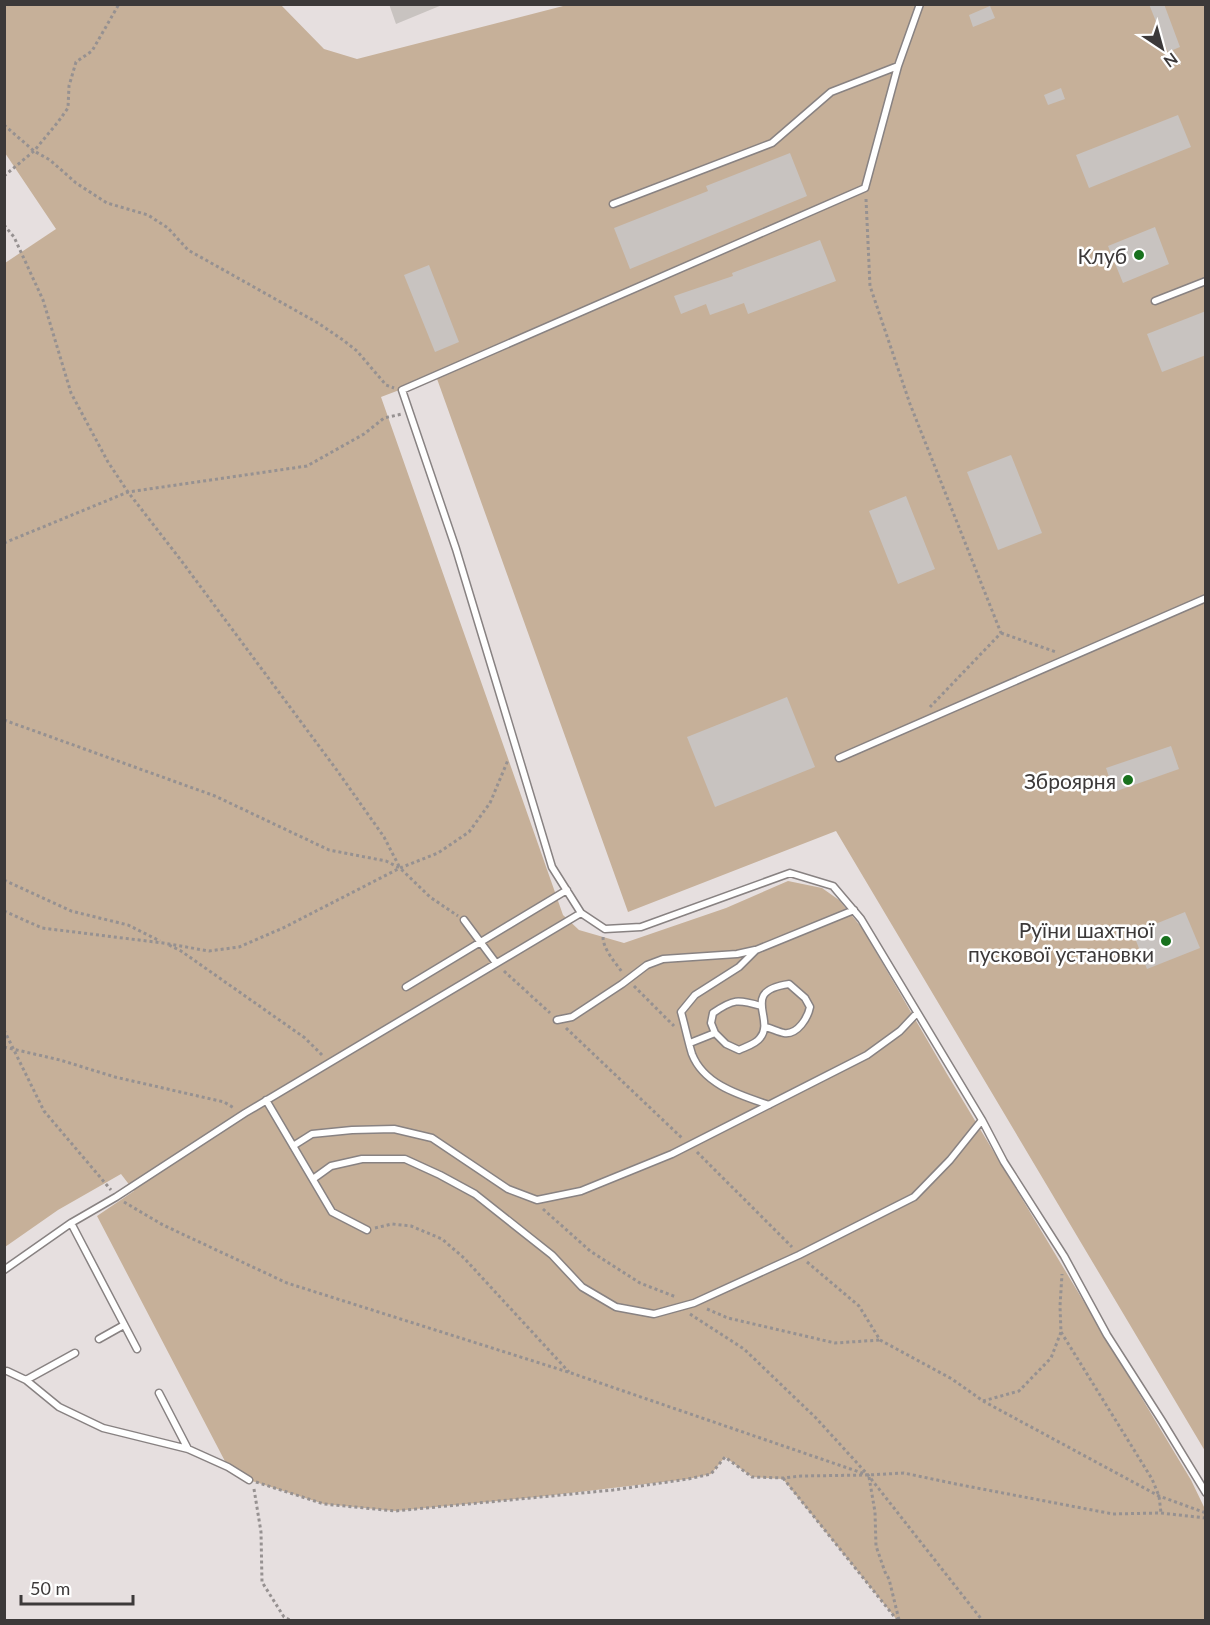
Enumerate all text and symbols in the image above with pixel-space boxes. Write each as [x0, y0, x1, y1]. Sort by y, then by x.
north arrow [1132, 18, 1192, 78]
text: N [1161, 49, 1182, 72]
place label: Клуб [1078, 243, 1127, 268]
marker: Клуб [1132, 248, 1146, 262]
place label: Зброярня [1024, 768, 1116, 793]
marker: Зброярня [1121, 773, 1135, 787]
place label: Руїни шахтної пускової установки [968, 917, 1155, 966]
marker: Руїни шахтної пускової установки [1159, 934, 1173, 948]
scale bar [21, 1568, 134, 1606]
text: 50 m [30, 1577, 70, 1599]

